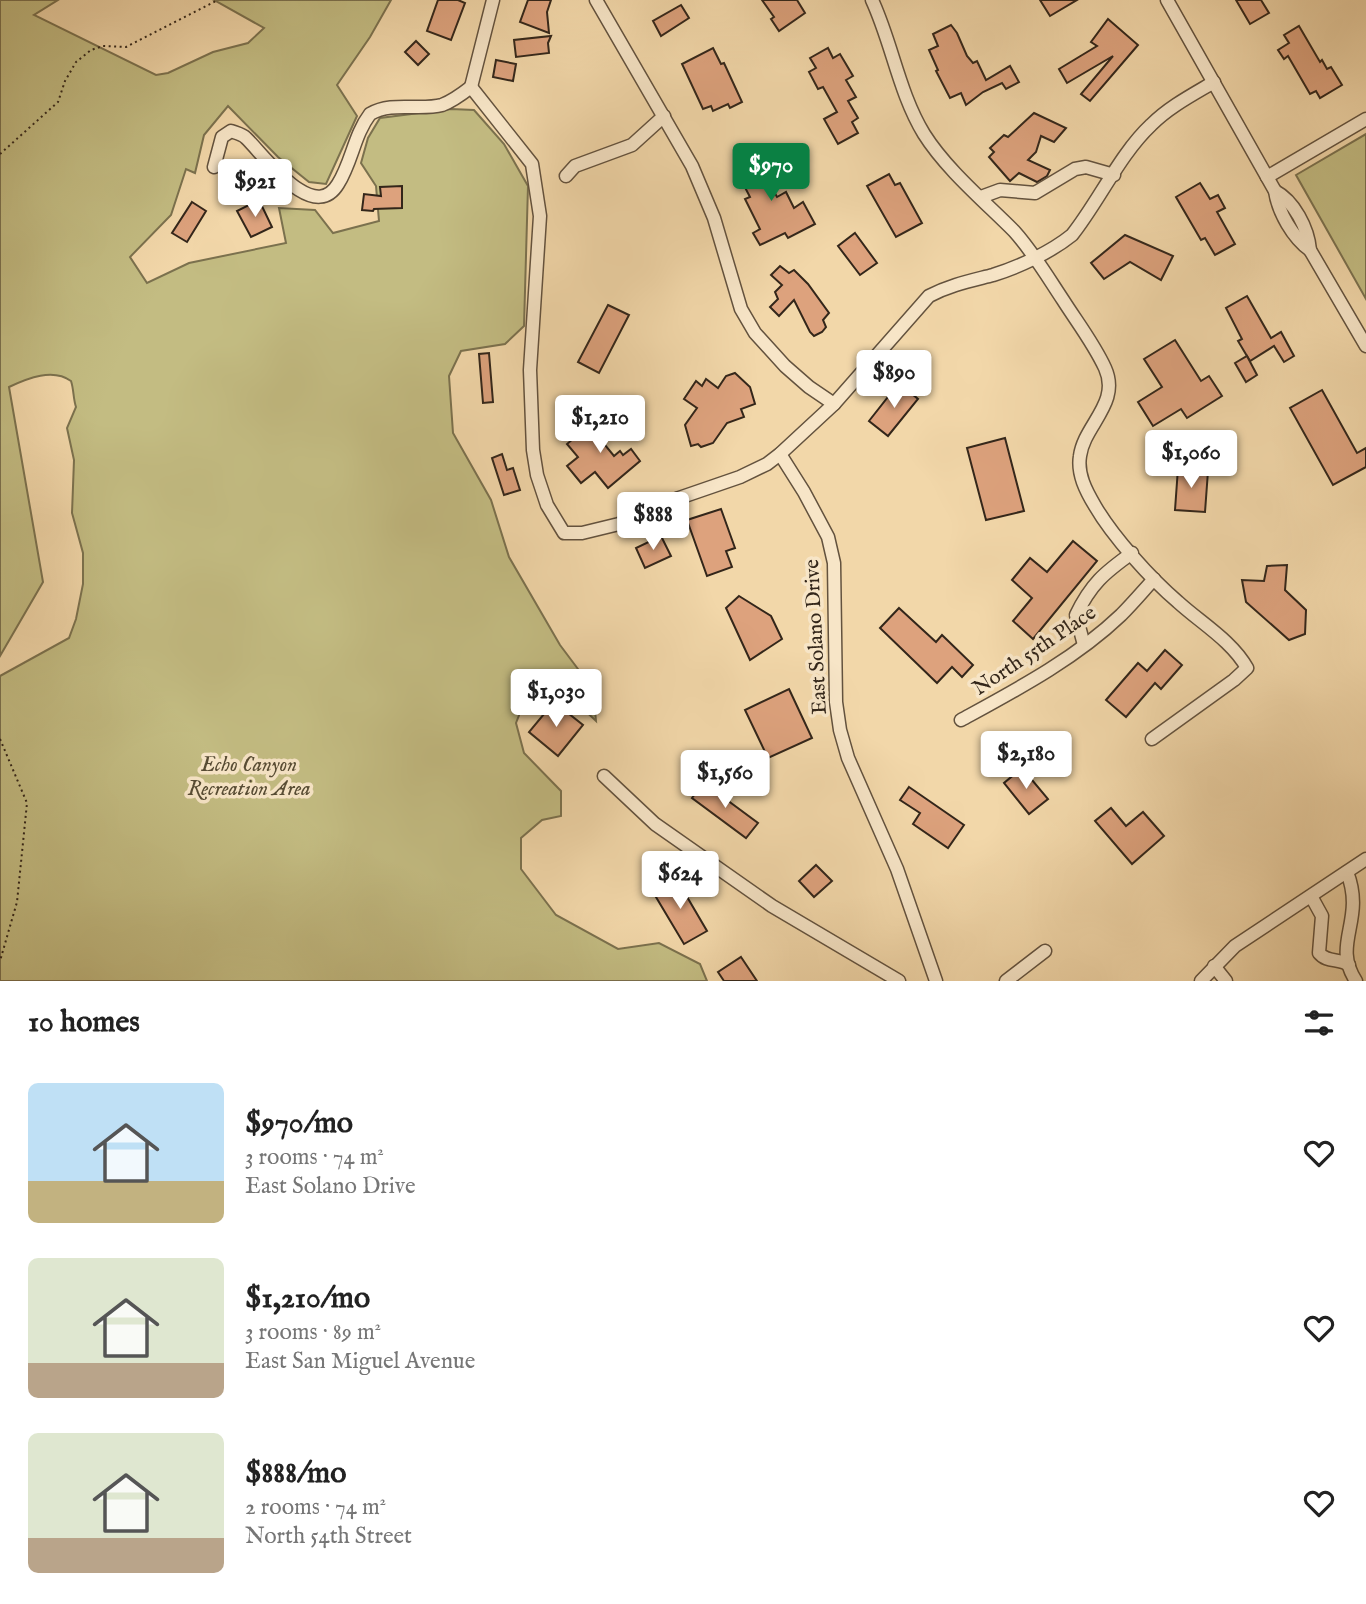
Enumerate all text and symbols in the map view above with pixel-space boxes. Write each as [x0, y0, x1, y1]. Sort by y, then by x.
pin: $970 [730, 144, 812, 203]
text: $970 [749, 151, 793, 180]
pin: $921 [214, 160, 296, 219]
text: $921 [234, 167, 276, 196]
pin: $890 [853, 350, 935, 410]
text: $890 [872, 358, 916, 387]
pin: $1,210 [543, 396, 657, 455]
text: $1,210 [571, 403, 629, 432]
pin: $1,060 [1134, 430, 1248, 490]
text: $1,060 [1161, 438, 1221, 467]
pin: $888 [612, 492, 694, 552]
text: $888 [633, 500, 673, 529]
street label: East Solano Drive [799, 558, 834, 715]
street label: North 55th Place [968, 600, 1102, 703]
pin: $1,030 [499, 670, 613, 729]
text: $1,030 [527, 677, 585, 706]
pin: $2,180 [969, 732, 1083, 791]
text: $2,180 [997, 739, 1055, 768]
pin: $1,560 [668, 750, 782, 810]
park label: Echo Canyon Recreation Area [187, 752, 311, 803]
text: $1,560 [697, 758, 753, 787]
pin: $624 [639, 852, 721, 911]
text: $624 [658, 859, 702, 888]
text: 10 homes [28, 1004, 140, 1042]
icon: filters [1300, 1004, 1338, 1042]
text: $970/mo [245, 1105, 353, 1143]
icon: home [84, 1111, 168, 1195]
icon: heart [1300, 1134, 1338, 1172]
text: 3 rooms · 74 m² [245, 1143, 384, 1172]
text: East Solano Drive [245, 1172, 415, 1201]
text: $1,210/mo [245, 1280, 370, 1318]
icon: home [84, 1286, 168, 1370]
icon: heart [1300, 1309, 1338, 1347]
text: 3 rooms · 89 m² [245, 1318, 381, 1347]
text: East San Miguel Avenue [245, 1347, 475, 1376]
text: $888/mo [245, 1455, 346, 1493]
icon: home [84, 1461, 168, 1545]
icon: heart [1300, 1484, 1338, 1522]
text: 2 rooms · 74 m² [245, 1493, 386, 1522]
text: North 54th Street [245, 1522, 412, 1551]

